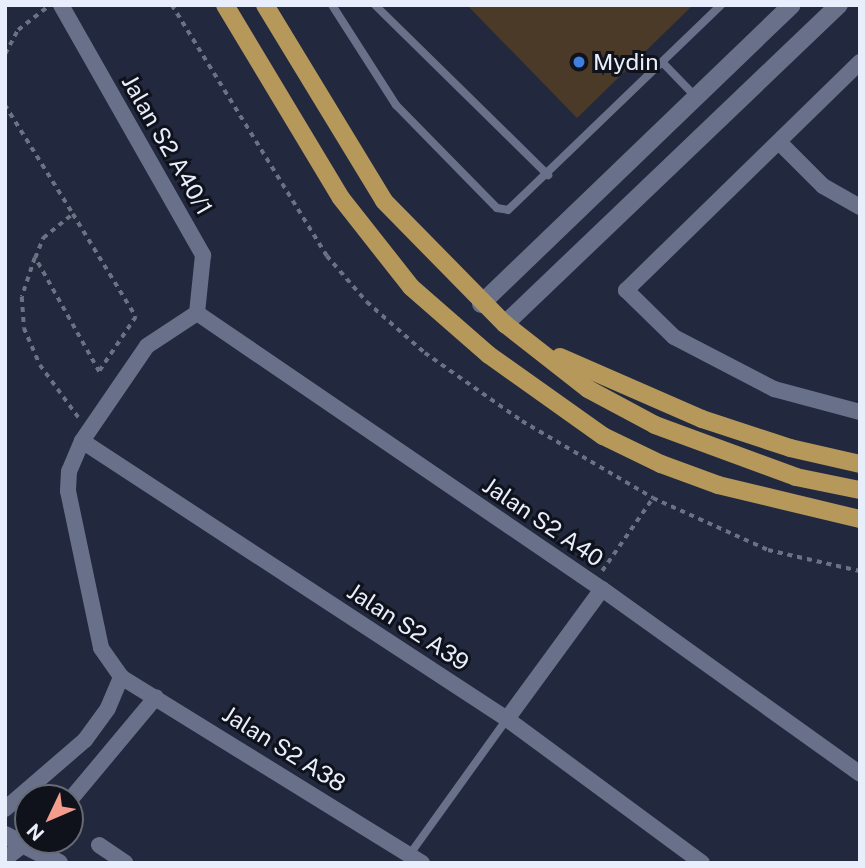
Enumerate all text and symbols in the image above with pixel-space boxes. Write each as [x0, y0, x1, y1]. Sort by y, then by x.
place label: Mydin [593, 48, 658, 76]
marker: Mydin [571, 54, 587, 70]
street label: Jalan S2 A40/1 [116, 70, 218, 220]
street label: Jalan S2 A40 [477, 472, 609, 572]
street label: Jalan S2 A39 [342, 577, 474, 677]
street label: Jalan S2 A38 [217, 700, 351, 798]
north arrow [14, 784, 84, 854]
text: N [22, 819, 48, 845]

